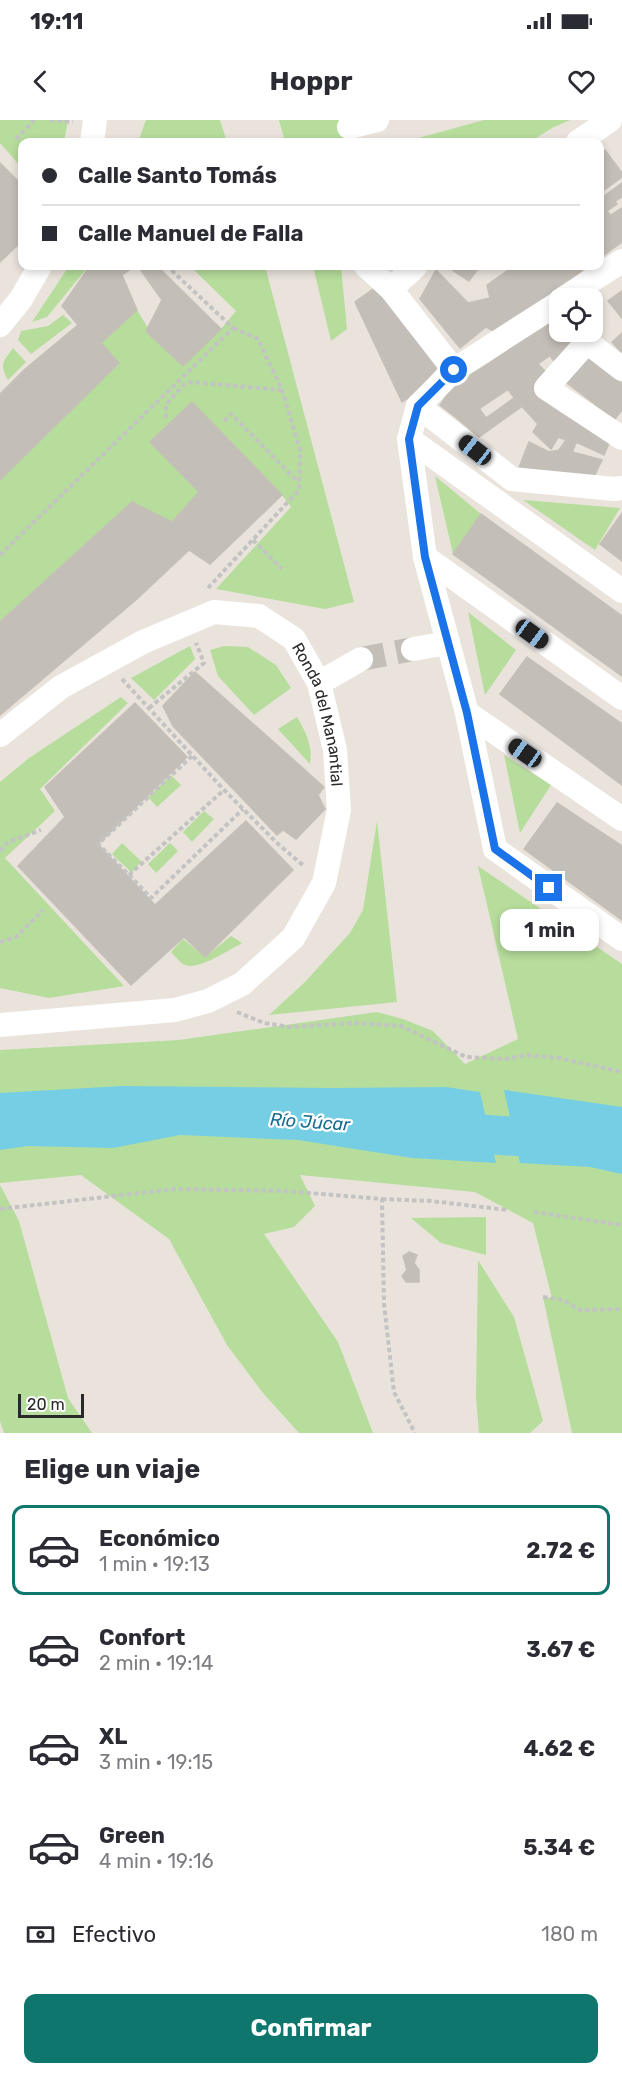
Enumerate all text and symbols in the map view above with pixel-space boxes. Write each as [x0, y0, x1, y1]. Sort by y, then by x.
text: 19:11 [30, 8, 83, 35]
icon: back [24, 65, 57, 98]
text: Hoppr [270, 65, 352, 97]
icon: heart [565, 65, 598, 98]
text: Calle Santo Tomás [78, 162, 277, 189]
text: Calle Manuel de Falla [78, 220, 304, 247]
map controls [549, 288, 603, 342]
button: locate [549, 288, 603, 342]
route start [440, 356, 467, 383]
car [455, 432, 495, 468]
car [512, 616, 552, 652]
street label: Ronda del Manantial [288, 639, 347, 787]
car [505, 735, 545, 771]
route end [535, 874, 562, 901]
callout: 1 min [500, 909, 598, 951]
text: 1 min [524, 918, 575, 942]
water label: Río Júcar [269, 1108, 352, 1136]
scale bar [18, 1391, 84, 1418]
text: 20 m [27, 1395, 65, 1414]
text: Elige un viaje [24, 1453, 200, 1485]
icon: car [27, 1523, 81, 1577]
text: Económico [99, 1525, 220, 1552]
text: 2.72 € [526, 1537, 595, 1564]
text: 1 min · 19:13 [99, 1552, 210, 1576]
icon: car [27, 1622, 81, 1676]
text: Confort [99, 1624, 185, 1651]
text: 3.67 € [526, 1636, 595, 1663]
text: 2 min · 19:14 [99, 1651, 213, 1675]
icon: car [27, 1721, 81, 1775]
text: XL [99, 1723, 127, 1750]
text: 4.62 € [523, 1735, 595, 1762]
text: 3 min · 19:15 [99, 1750, 213, 1774]
icon: car [27, 1820, 81, 1874]
text: Green [99, 1822, 165, 1849]
text: 5.34 € [523, 1834, 595, 1861]
text: 4 min · 19:16 [99, 1849, 214, 1873]
icon: cash [24, 1918, 57, 1951]
text: Efectivo [72, 1921, 156, 1948]
text: 180 m [541, 1922, 598, 1946]
button: Confirmar [24, 1994, 598, 2063]

